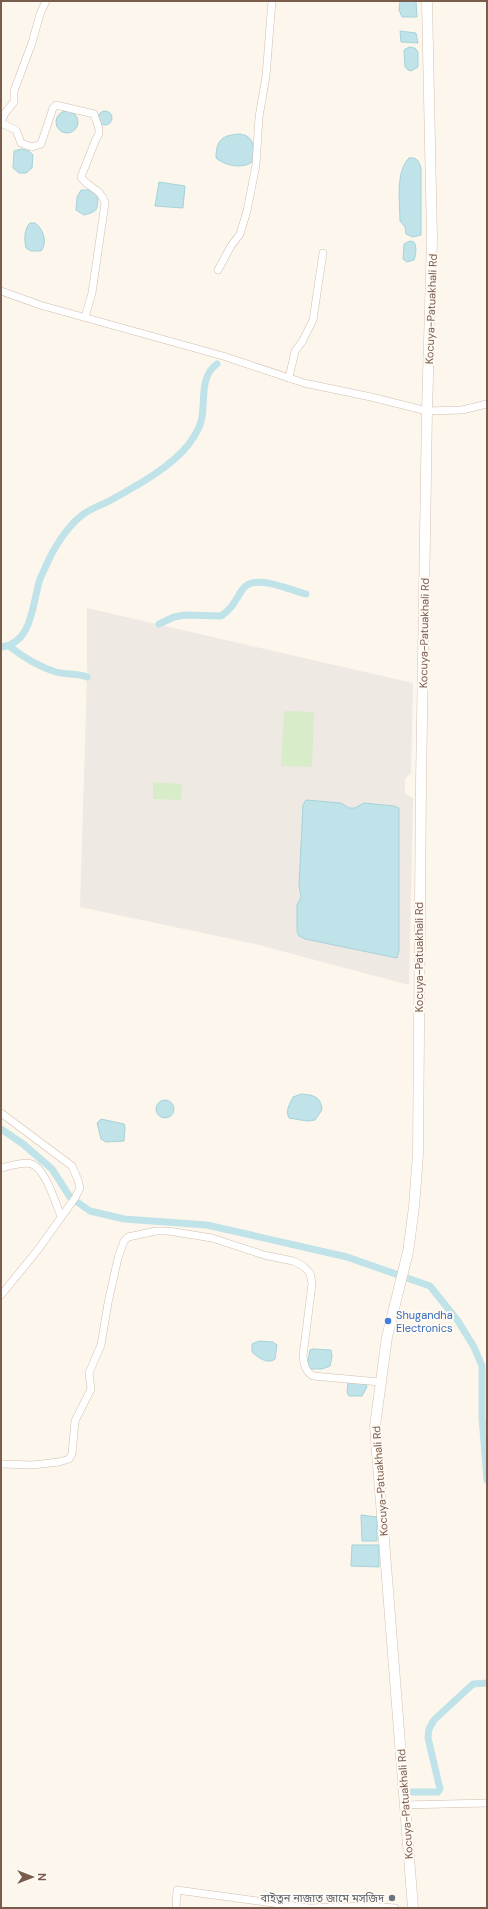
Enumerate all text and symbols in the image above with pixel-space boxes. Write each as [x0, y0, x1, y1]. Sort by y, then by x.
street label: Kocuya-Patuakhali Rd [422, 253, 440, 364]
street label: Kocuya-Patuakhali Rd [416, 578, 432, 688]
street label: Kocuya-Patuakhali Rd [412, 902, 426, 1012]
place label: Shugandha Electronics [396, 1308, 453, 1335]
marker: Shugandha Electronics [383, 1316, 393, 1326]
street label: Kocuya-Patuakhali Rd [369, 1425, 391, 1537]
street label: Kocuya-Patuakhali Rd [394, 1748, 416, 1860]
north arrow [12, 1857, 52, 1897]
text: N [35, 1873, 49, 1881]
place label: বাইতুন নাজাত জামে মসজিদ [260, 1891, 385, 1905]
marker: বাইতুন নাজাত জামে মসজিদ [387, 1893, 397, 1903]

